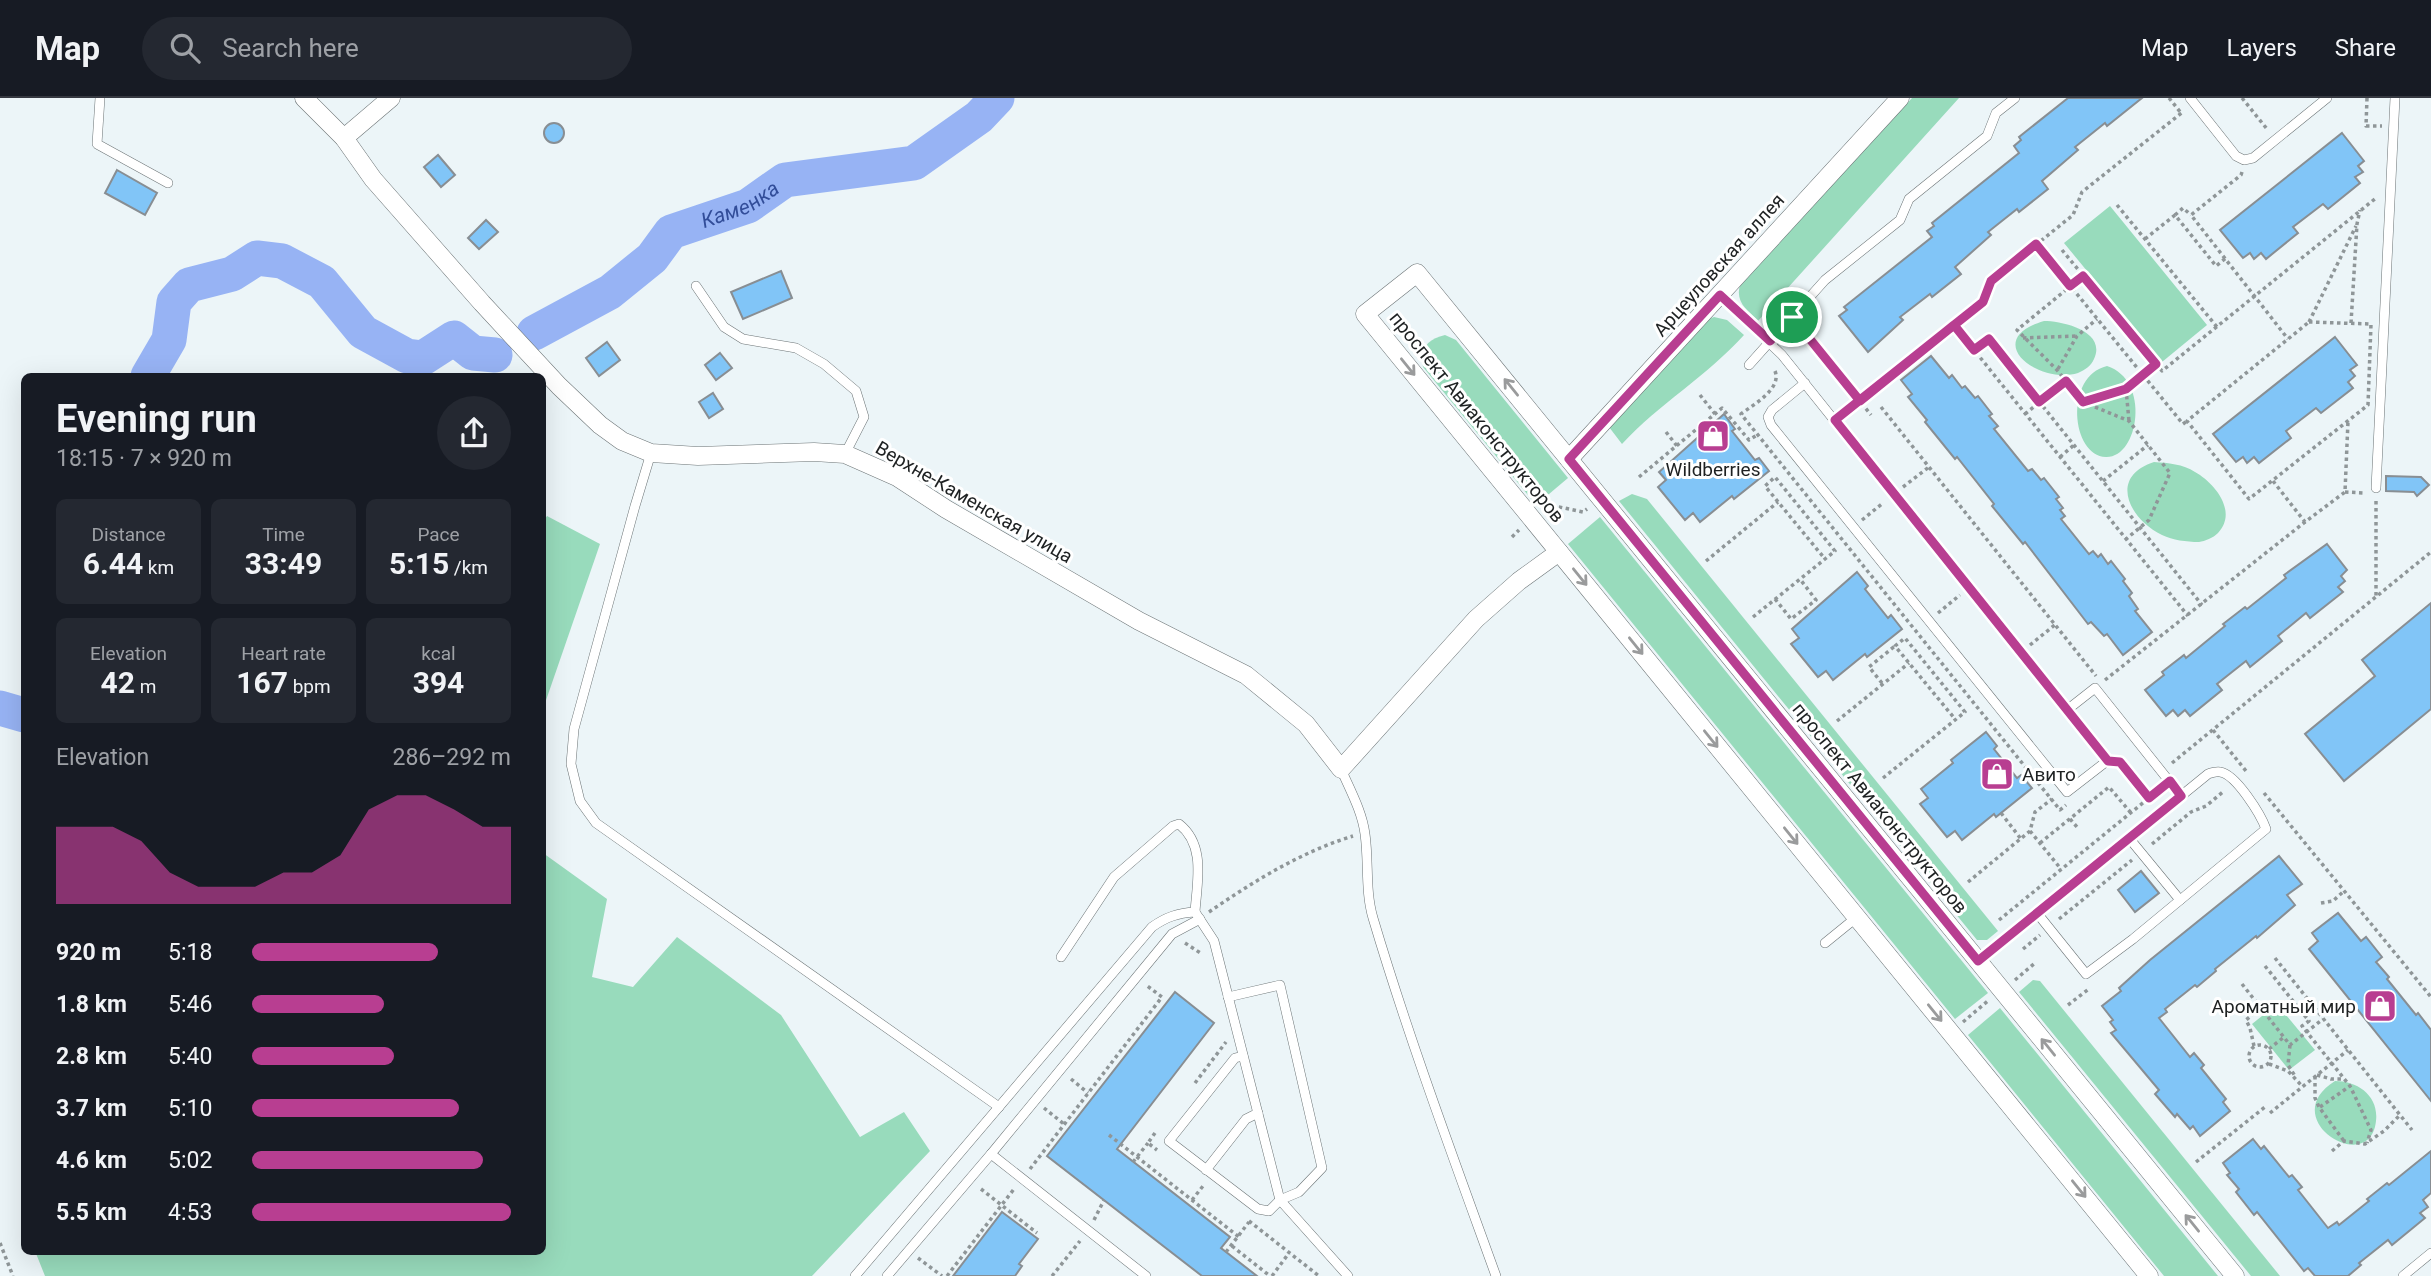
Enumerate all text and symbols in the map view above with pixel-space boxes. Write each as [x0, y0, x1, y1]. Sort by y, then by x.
search box [142, 17, 632, 80]
text: Map [35, 29, 100, 68]
icon: search [166, 29, 204, 67]
text: Search here [222, 33, 359, 63]
text: Map [2141, 34, 2189, 62]
text: Layers [2227, 34, 2297, 62]
text: Share [2335, 34, 2396, 62]
water label: Каменка [698, 176, 784, 233]
street label: Арцеуловская аллея [1649, 189, 1789, 341]
pin [1762, 287, 1822, 347]
icon: arrive [1773, 298, 1811, 336]
street label: проспект Авиаконструкторов [1385, 307, 1569, 527]
one-way arrow [1401, 357, 1416, 375]
one-way arrow [1503, 379, 1518, 397]
button: share [437, 396, 511, 470]
text: Evening run [56, 397, 257, 441]
shop icon: Wildberries [1694, 417, 1732, 455]
street label: Верхне-Каменская улица [871, 436, 1077, 568]
text: 18:15 · 7 × 920 m [56, 445, 232, 472]
place label: Wildberries [1666, 458, 1760, 481]
text: Distance [92, 523, 165, 546]
text: Time [262, 523, 305, 546]
text: Pace [417, 523, 460, 546]
text: 6.44 [83, 546, 143, 581]
text: 33:49 [245, 546, 322, 581]
text: 5:15 [389, 546, 449, 581]
text: km [143, 556, 174, 579]
text: /km [449, 556, 488, 579]
one-way arrow [1572, 567, 1588, 585]
one-way arrow [1628, 637, 1644, 655]
text: Elevation [90, 642, 167, 665]
text: Heart rate [241, 642, 326, 665]
text: kcal [421, 642, 456, 665]
text: 42 [101, 665, 135, 700]
text: 167 [236, 665, 288, 700]
text: 394 [413, 665, 464, 700]
text: m [135, 675, 156, 698]
text: bpm [288, 675, 331, 698]
street label: проспект Авиаконструкторов [1788, 698, 1972, 918]
one-way arrow [1704, 729, 1719, 747]
text: Elevation [56, 744, 149, 771]
text: 286–292 m [392, 744, 511, 771]
shop icon: Авито [1978, 755, 2016, 793]
place label: Авито [2022, 763, 2076, 786]
one-way arrow [1783, 827, 1799, 845]
text: 920 m [56, 939, 121, 966]
text: 5:18 [168, 939, 212, 966]
shop icon: Ароматный мир [2361, 987, 2399, 1025]
text: 1.8 km [56, 991, 127, 1018]
text: 5:46 [168, 991, 212, 1018]
place label: Ароматный мир [2212, 995, 2356, 1018]
one-way arrow [1927, 1003, 1943, 1021]
one-way arrow [2040, 1038, 2056, 1056]
text: 2.8 km [56, 1043, 127, 1070]
text: 5:40 [168, 1043, 212, 1070]
text: 3.7 km [56, 1095, 127, 1122]
text: 5:10 [168, 1095, 212, 1122]
text: 4.6 km [56, 1147, 127, 1174]
text: 5:02 [168, 1147, 212, 1174]
one-way arrow [2071, 1180, 2086, 1198]
text: 5.5 km [56, 1199, 127, 1226]
text: 4:53 [168, 1199, 212, 1226]
one-way arrow [2184, 1215, 2199, 1233]

